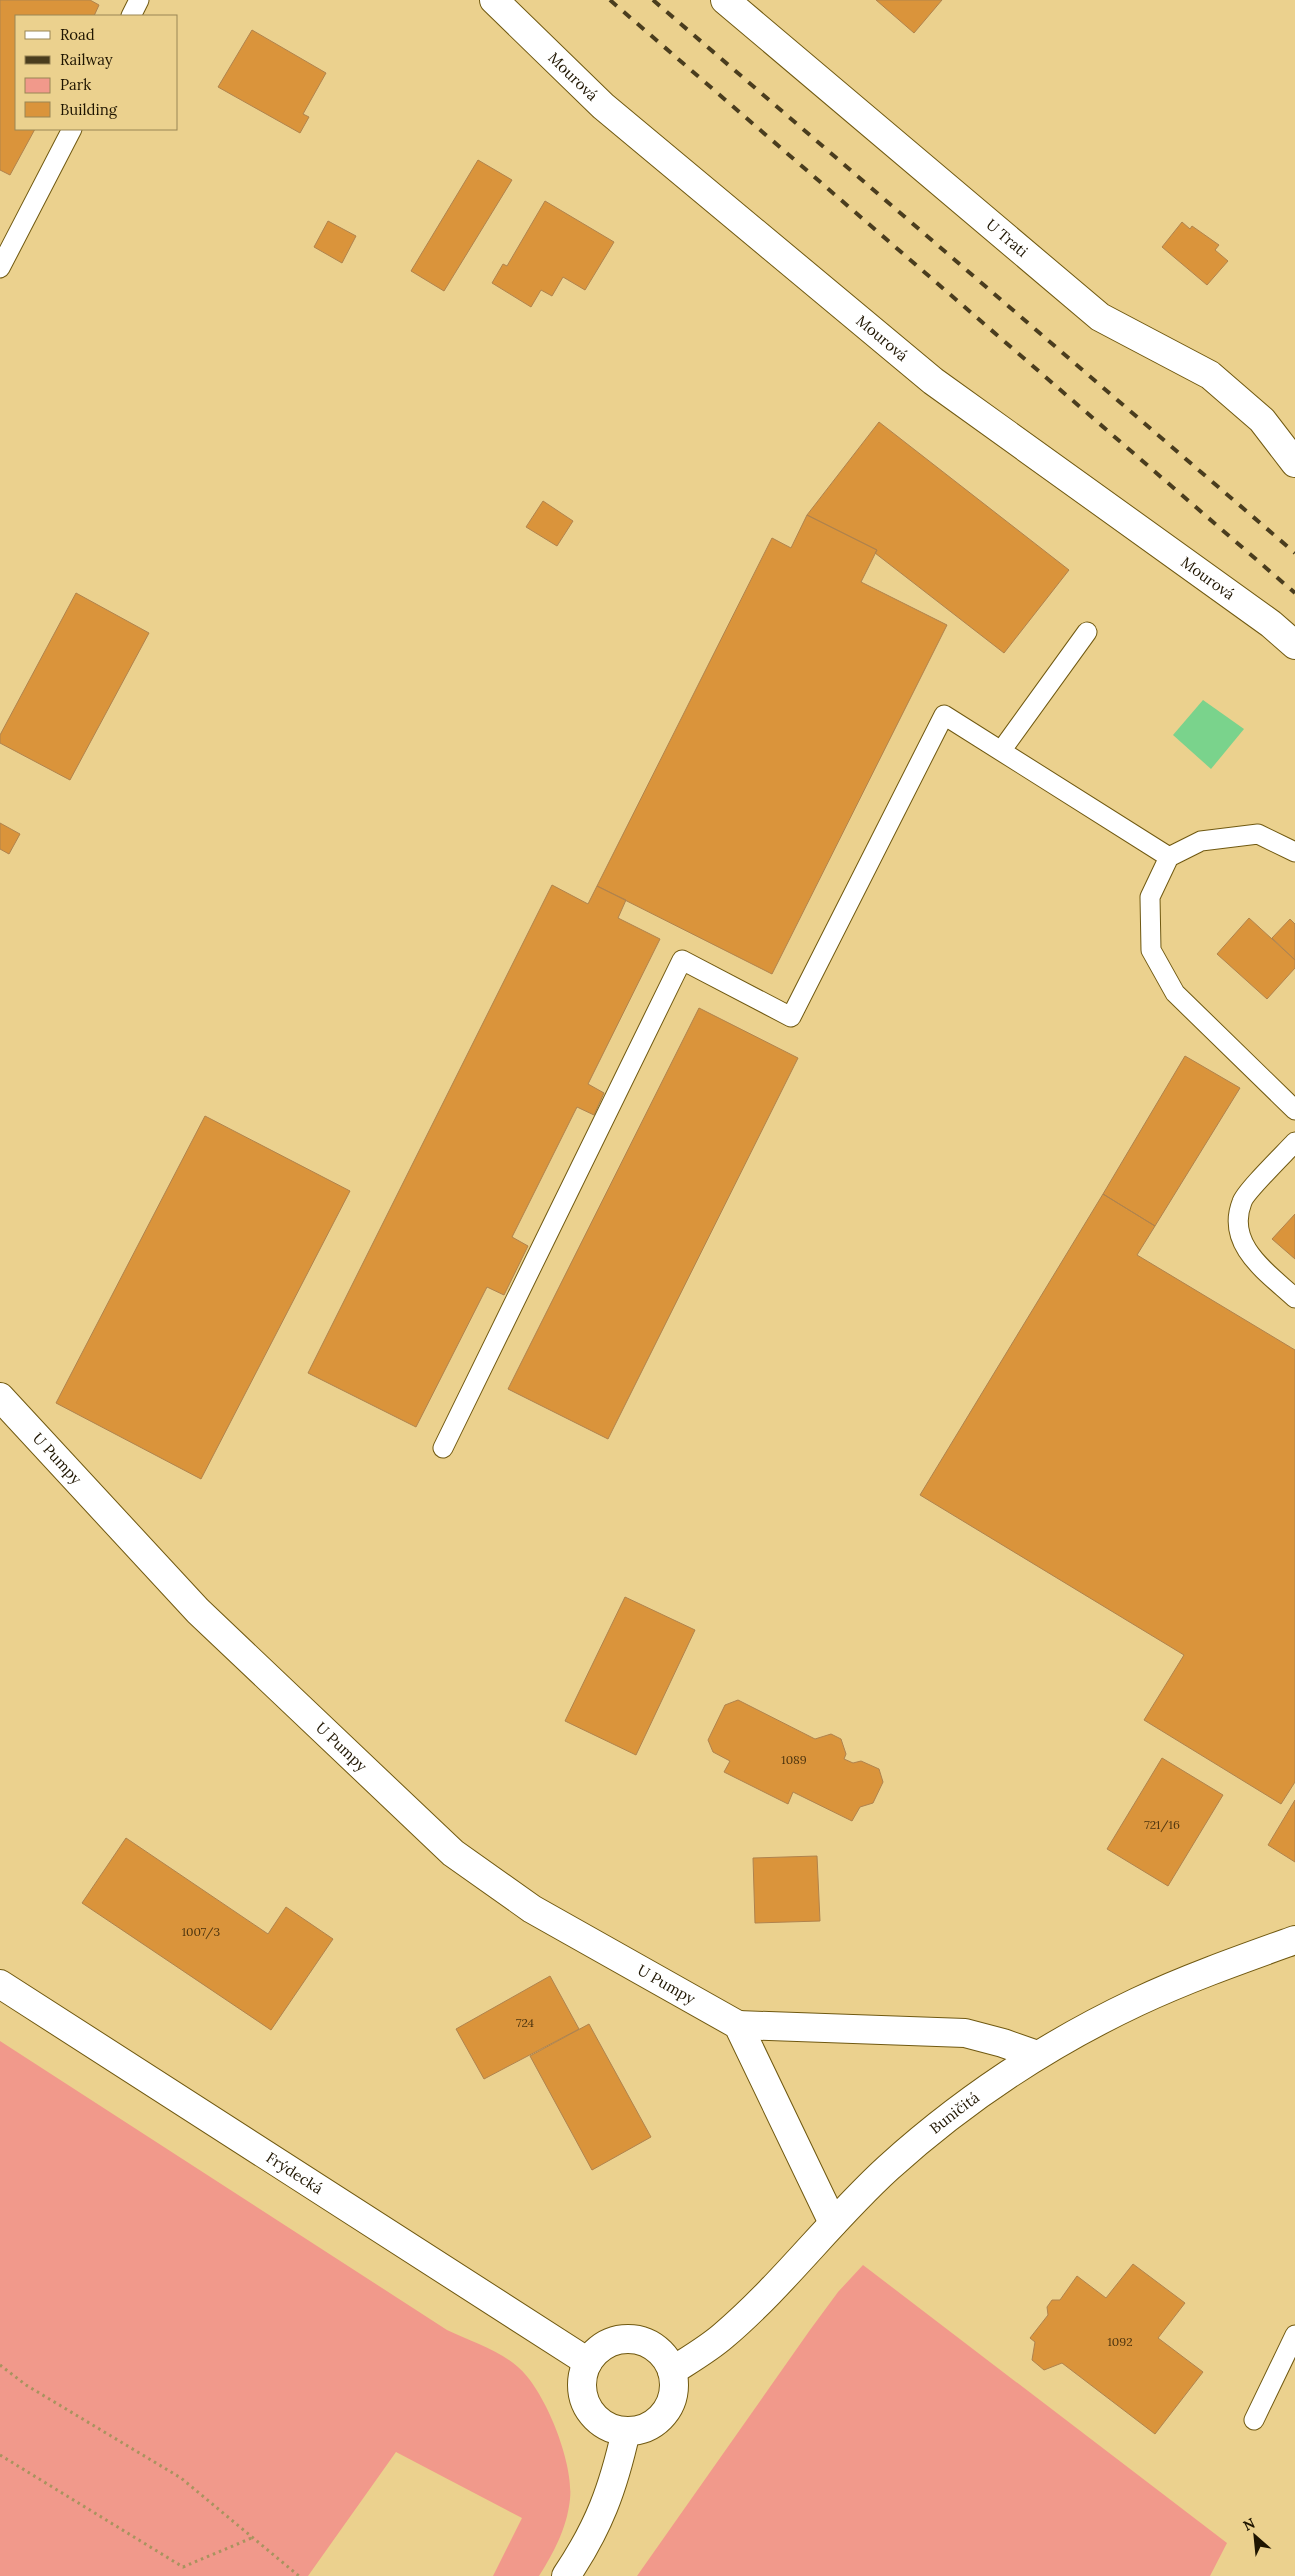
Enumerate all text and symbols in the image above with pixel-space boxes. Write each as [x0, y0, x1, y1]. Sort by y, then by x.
legend [15, 15, 178, 130]
text: Road [60, 25, 95, 44]
street label: Mourová [544, 48, 602, 105]
text: Railway [60, 50, 113, 69]
text: Park [60, 75, 91, 94]
text: Building [60, 100, 118, 119]
street label: U Trati [982, 215, 1032, 261]
street label: Mourová [852, 311, 912, 365]
street label: Mourová [1177, 552, 1239, 604]
street label: U Pumpy [29, 1429, 86, 1488]
street label: U Pumpy [312, 1718, 371, 1775]
house number: 1089 [781, 1752, 807, 1767]
house number: 721/16 [1144, 1817, 1180, 1833]
house number: 1007/3 [182, 1924, 221, 1940]
street label: U Pumpy [634, 1960, 699, 2008]
house number: 724 [516, 2015, 535, 2030]
street label: Buničitá [926, 2087, 983, 2138]
street label: Frýdecká [263, 2148, 327, 2198]
house number: 1092 [1107, 2334, 1133, 2349]
north arrow [1230, 2511, 1280, 2561]
text: N [1240, 2514, 1258, 2535]

